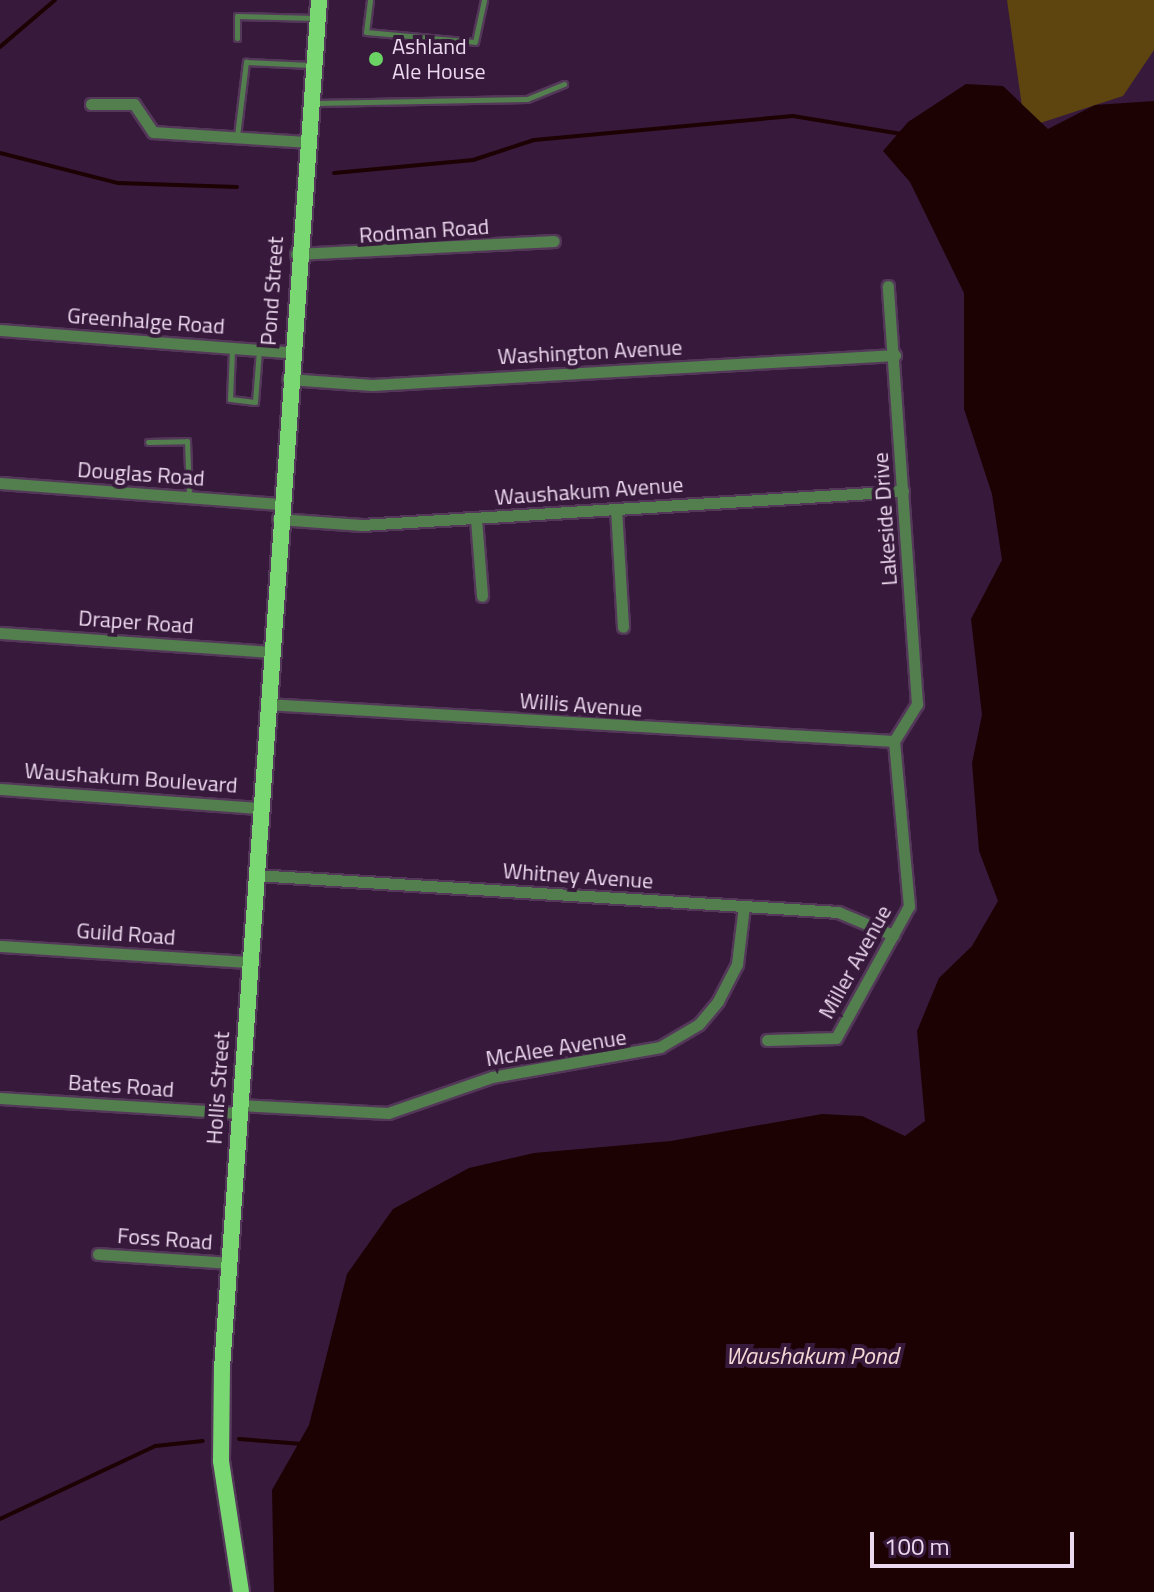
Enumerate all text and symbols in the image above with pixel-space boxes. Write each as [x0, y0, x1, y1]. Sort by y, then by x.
place label: Ashland Ale House [392, 33, 486, 84]
marker: Ashland Ale House [367, 50, 385, 68]
street label: Rodman Road [358, 213, 490, 249]
street label: Pond Street [255, 235, 289, 347]
street label: Greenhalge Road [66, 302, 226, 340]
street label: Washington Avenue [497, 334, 683, 370]
street label: Lakeside Drive [867, 451, 903, 587]
street label: Douglas Road [76, 456, 206, 492]
street label: Waushakum Avenue [494, 471, 684, 511]
street label: Draper Road [77, 605, 195, 639]
street label: Willis Avenue [519, 688, 643, 722]
street label: Waushakum Boulevard [24, 757, 238, 799]
street label: Whitney Avenue [502, 858, 654, 894]
street label: Miller Avenue [813, 901, 897, 1023]
street label: Guild Road [76, 917, 176, 951]
street label: McAlee Avenue [484, 1024, 628, 1072]
street label: Hollis Street [201, 1031, 235, 1145]
street label: Bates Road [67, 1069, 175, 1103]
street label: Foss Road [116, 1222, 214, 1256]
water label: Waushakum Pond [725, 1342, 899, 1370]
scale bar [874, 1516, 1078, 1566]
text: 100 m [884, 1528, 950, 1564]

